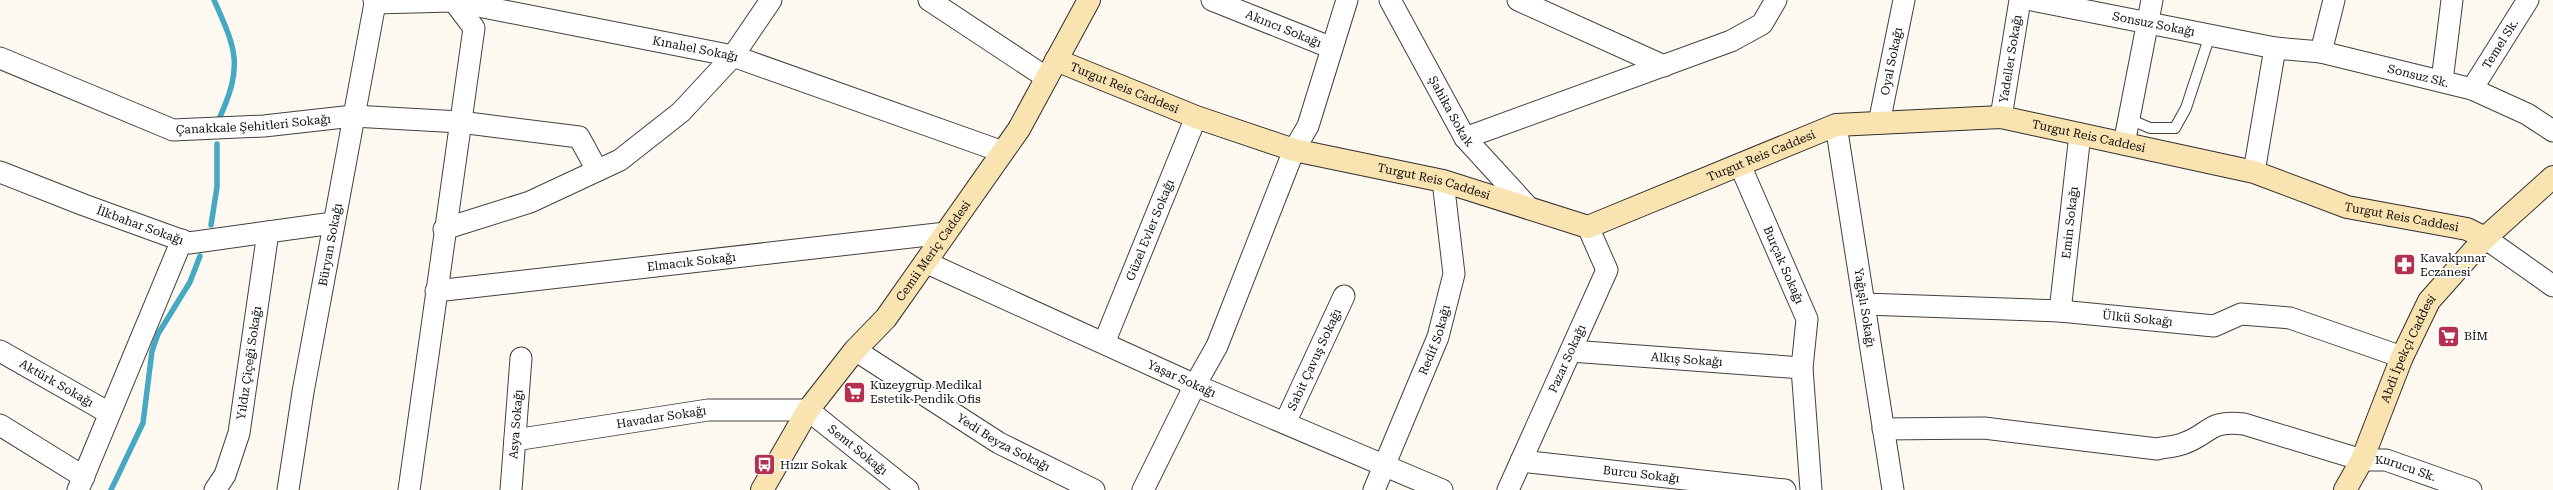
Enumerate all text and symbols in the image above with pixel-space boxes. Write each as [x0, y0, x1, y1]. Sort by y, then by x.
street label: Akıncı Sokağı [1243, 7, 1324, 50]
street label: Sonsuz Sokağı [2111, 9, 2196, 39]
street label: Yadeller Sokağı [1996, 13, 2025, 104]
street label: Temel Sk. [2479, 17, 2521, 72]
street label: Oyal Sokağı [1878, 26, 1905, 97]
street label: Kınalıel Sokağı [651, 33, 740, 64]
street label: Turgut Reis Caddesi [1068, 60, 1181, 116]
street label: Sonsuz Sk. [2386, 62, 2450, 90]
street label: Şahika Sokak [1426, 74, 1477, 150]
street label: Çanakkale Şehitleri Sokağı [176, 112, 332, 137]
street label: Turgut Reis Caddesi [2031, 117, 2147, 155]
street label: Turgut Reis Caddesi [1705, 127, 1818, 184]
street label: Turgut Reis Caddesi [1376, 161, 1492, 203]
street label: Güzel Evler Sokağı [1123, 177, 1177, 283]
street label: Emin Sokağı [2059, 185, 2081, 259]
street label: Cemii Meriç Caddesi [893, 198, 973, 304]
street label: Turgut Reis Caddesi [2343, 200, 2460, 234]
street label: Büryan Sokağı [316, 202, 345, 287]
street label: İlkbahar Sokağı [95, 203, 186, 248]
street label: Burçak Sokağı [1760, 224, 1807, 306]
street label: Elmacık Sokağı [646, 250, 737, 274]
place label: Kavakpınar Eczanesi [2420, 251, 2486, 279]
pharmacy icon: Kavakpınar Eczanesi [2392, 252, 2418, 278]
street label: Yağışlı Sokağı [1851, 267, 1878, 349]
street label: Abdi İpekçi Caddesi [2378, 291, 2439, 405]
street label: Redif Sokağı [1416, 303, 1453, 377]
street label: Yıldız Çiçeği Sokağı [234, 305, 264, 421]
street label: Sabit Çavuş Sokağı [1285, 306, 1344, 413]
street label: Ülkü Sokağı [2102, 308, 2174, 329]
street label: Pazar Sokağı [1546, 322, 1589, 395]
supermarket icon: BİM [2435, 323, 2461, 349]
place label: BİM [2464, 329, 2488, 343]
street label: Alkış Sokağı [1650, 350, 1723, 369]
street label: Aktürk Sokağı [17, 356, 96, 410]
street label: Yaşar Sokağı [1145, 357, 1218, 400]
place label: Kuzeygrup Medikal Estetik Pendik Ofis [870, 378, 982, 406]
supermarket icon: Kuzeygrup Medikal Estetik Pendik Ofis [842, 379, 868, 405]
street label: Asya Sokağı [506, 389, 526, 460]
street label: Havadar Sokağı [615, 403, 707, 431]
street label: Yedi Beyza Sokağı [954, 411, 1052, 474]
street label: Semt Sokağı [825, 422, 890, 478]
bus stop icon: Hızır Sokak [751, 452, 777, 478]
street label: Kurucu Sk. [2375, 453, 2438, 484]
place label: Hızır Sokak [780, 458, 848, 472]
street label: Burcu Sokağı [1602, 463, 1680, 485]

